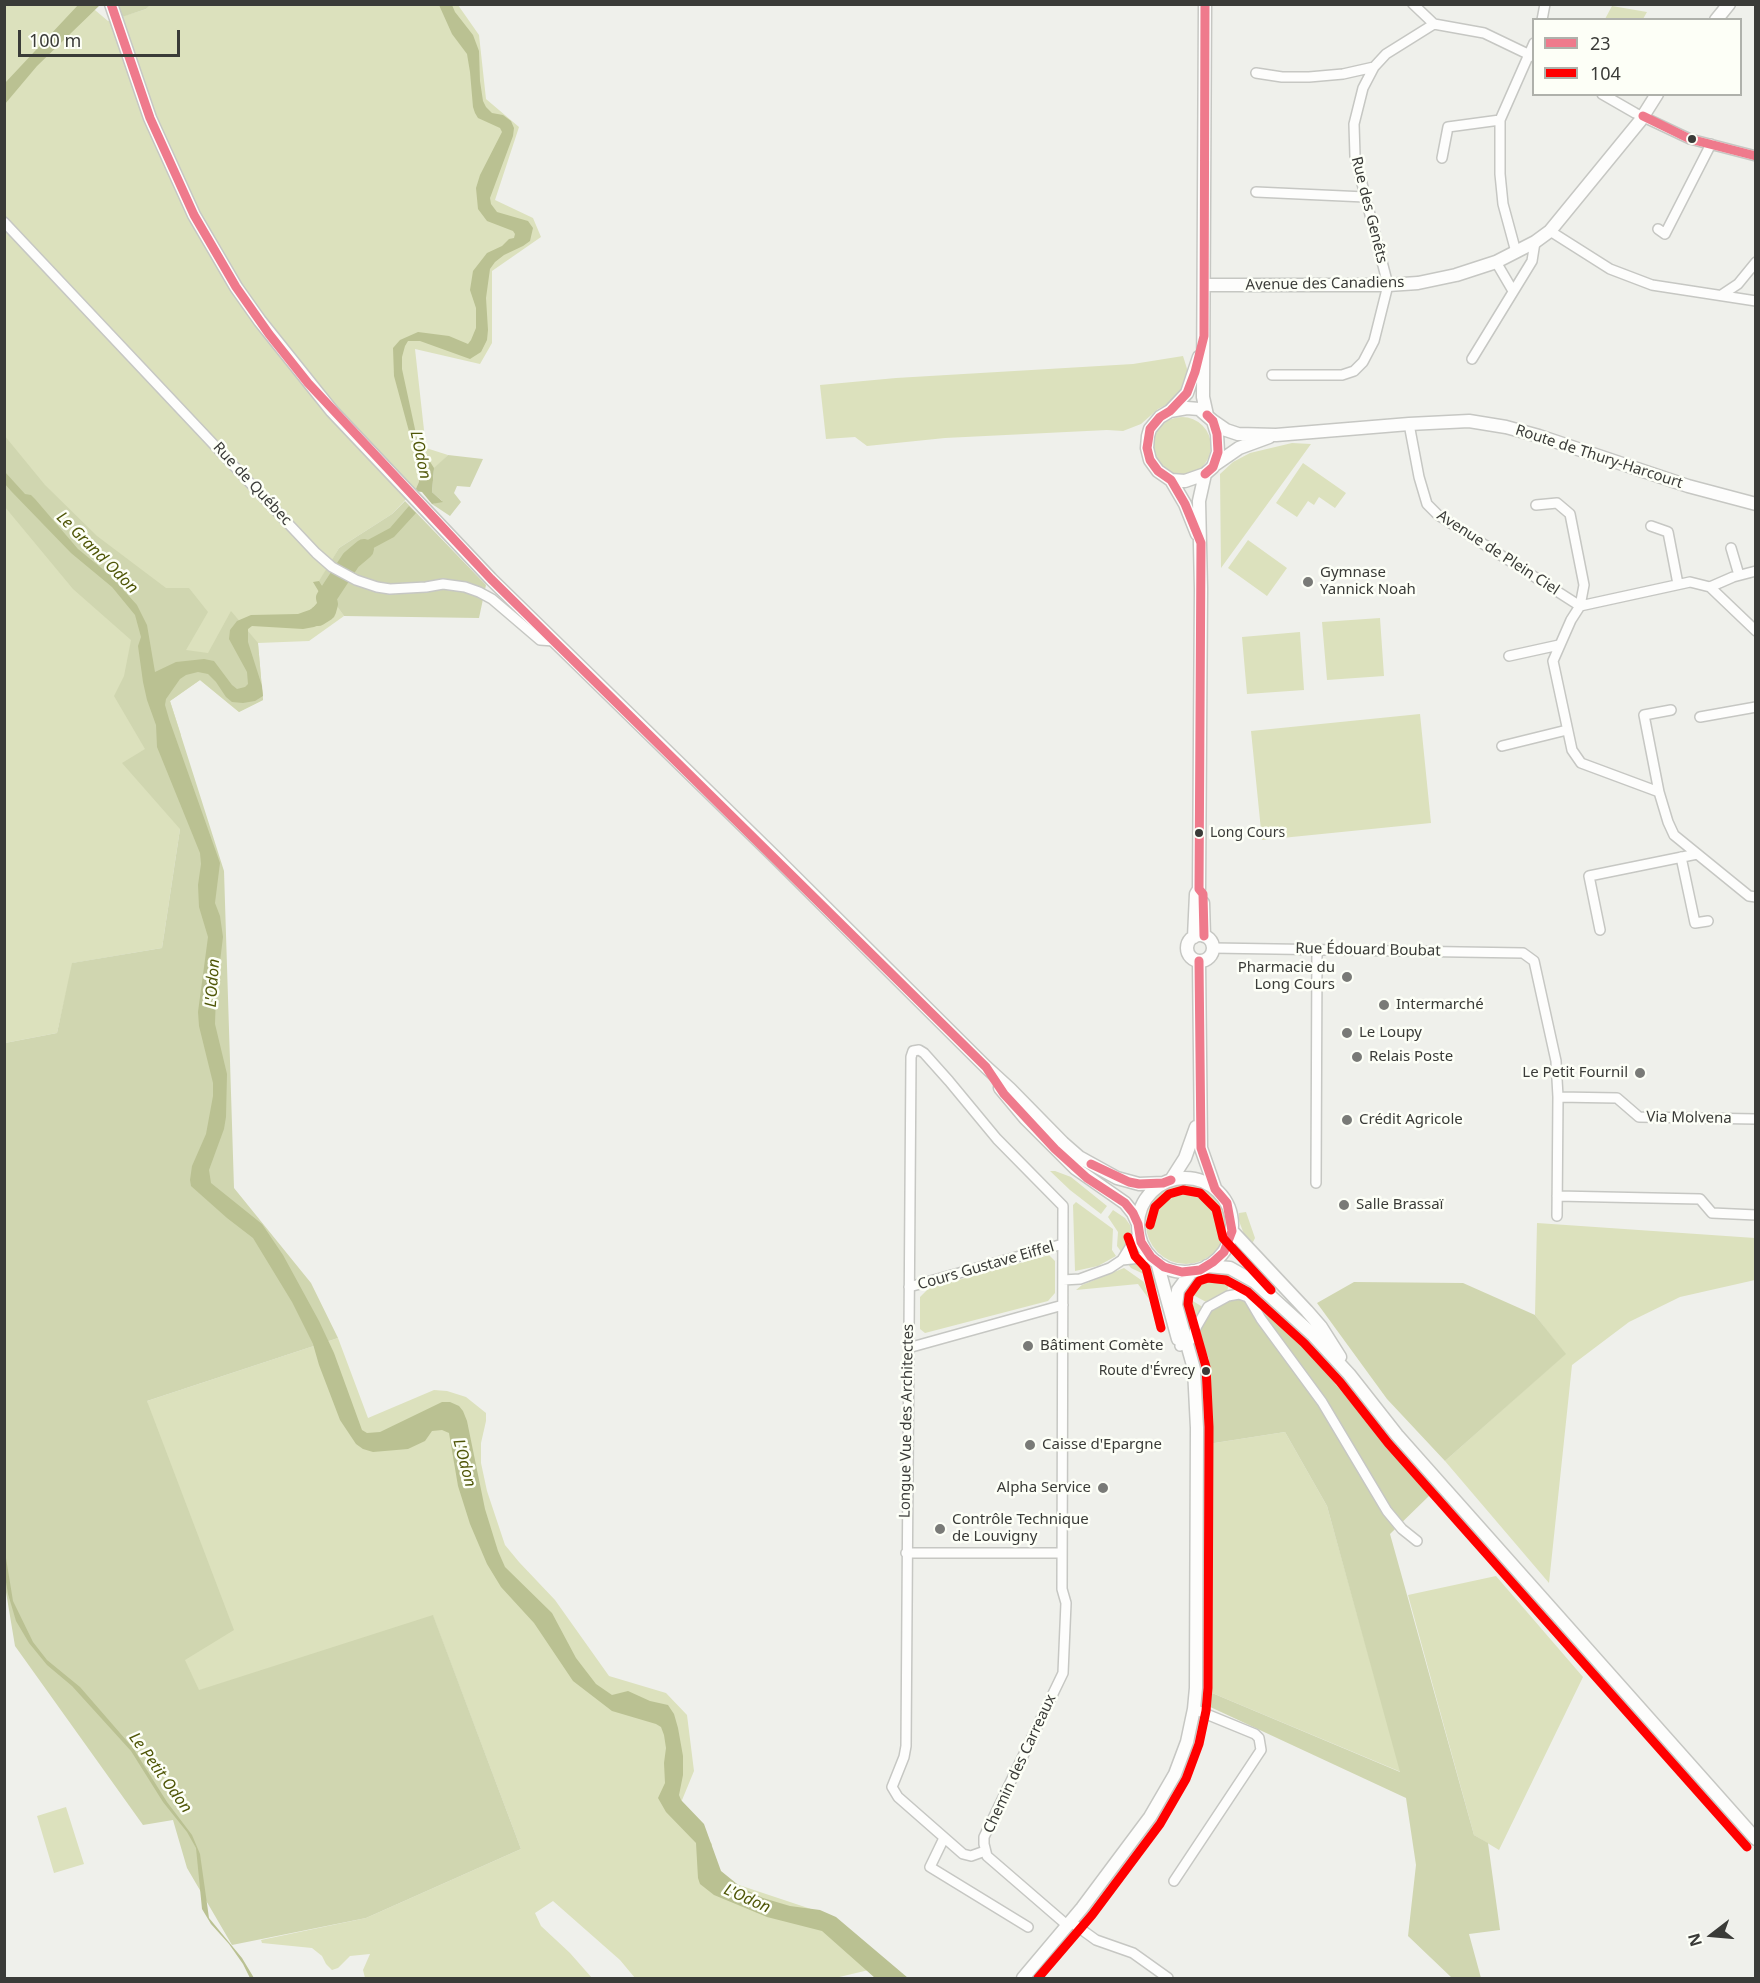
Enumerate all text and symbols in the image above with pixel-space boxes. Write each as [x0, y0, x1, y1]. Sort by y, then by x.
scale bar [21, 18, 183, 56]
legend [1532, 18, 1742, 96]
text: 100 m [29, 28, 81, 52]
text: 23 [1590, 31, 1611, 55]
text: 104 [1590, 61, 1621, 85]
unlabelled marker [1686, 133, 1698, 145]
street label: Rue des Genêts [1347, 155, 1391, 265]
street label: Avenue des Canadiens [1245, 274, 1405, 294]
street label: Route de Thury-Harcourt [1513, 421, 1685, 493]
water label: L'Odon [406, 429, 434, 481]
street label: Rue de Québec [209, 439, 295, 529]
street label: Avenue de Plein Ciel [1433, 507, 1563, 599]
water label: Le Grand Odon [52, 508, 142, 598]
place label: Gymnase Yannick Noah [1320, 564, 1416, 599]
marker: Gymnase Yannick Noah [1301, 575, 1315, 589]
place label: Long Cours [1210, 825, 1285, 841]
marker: Long Cours [1193, 827, 1205, 839]
street label: Rue Édouard Boubat [1295, 940, 1441, 960]
water label: L'Odon [202, 958, 224, 1008]
place label: Pharmacie du Long Cours [1238, 959, 1335, 994]
marker: Pharmacie du Long Cours [1340, 970, 1354, 984]
place label: Intermarché [1396, 996, 1484, 1014]
marker: Intermarché [1377, 998, 1391, 1012]
place label: Le Loupy [1359, 1024, 1422, 1042]
marker: Le Loupy [1340, 1026, 1354, 1040]
place label: Relais Poste [1369, 1048, 1453, 1066]
marker: Relais Poste [1350, 1050, 1364, 1064]
place label: Le Petit Fournil [1522, 1064, 1628, 1082]
marker: Le Petit Fournil [1633, 1066, 1647, 1080]
street label: Via Molvena [1646, 1108, 1732, 1128]
place label: Crédit Agricole [1359, 1111, 1463, 1129]
marker: Crédit Agricole [1340, 1113, 1354, 1127]
place label: Salle Brassaï [1356, 1196, 1443, 1214]
marker: Salle Brassaï [1337, 1198, 1351, 1212]
street label: Cours Gustave Eiffel [916, 1238, 1056, 1294]
street label: Longue Vue des Architectes [896, 1324, 918, 1518]
place label: Bâtiment Comète [1040, 1337, 1163, 1355]
marker: Bâtiment Comète [1021, 1339, 1035, 1353]
place label: Route d'Évrecy [1099, 1363, 1195, 1379]
marker: Route d'Évrecy [1200, 1365, 1212, 1377]
place label: Caisse d'Epargne [1042, 1436, 1162, 1454]
water label: L'Odon [448, 1437, 480, 1489]
marker: Caisse d'Epargne [1023, 1438, 1037, 1452]
place label: Alpha Service [997, 1479, 1091, 1497]
marker: Alpha Service [1096, 1481, 1110, 1495]
place label: Contrôle Technique de Louvigny [952, 1511, 1089, 1546]
marker: Contrôle Technique de Louvigny [933, 1522, 947, 1536]
street label: Chemin des Carreaux [980, 1692, 1060, 1836]
water label: Le Petit Odon [124, 1729, 196, 1817]
water label: L'Odon [721, 1880, 773, 1918]
north arrow [1682, 1905, 1742, 1965]
text: N [1682, 1931, 1707, 1949]

